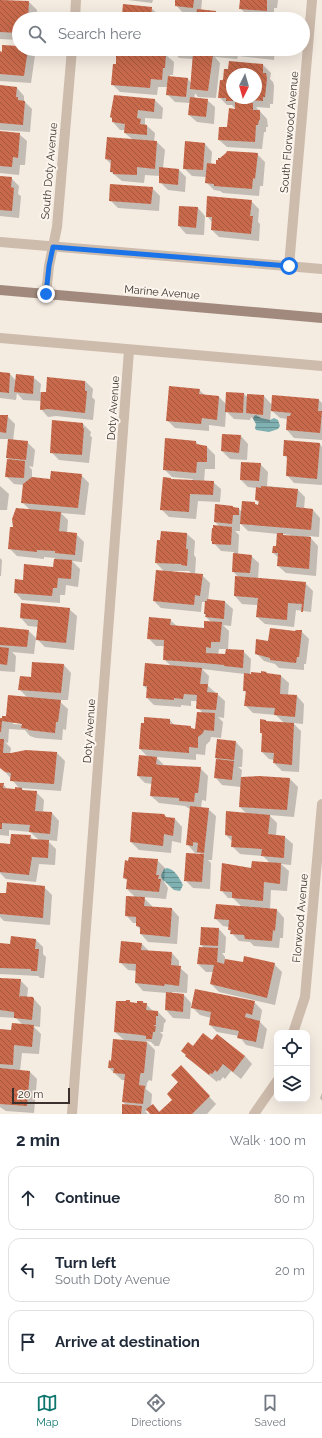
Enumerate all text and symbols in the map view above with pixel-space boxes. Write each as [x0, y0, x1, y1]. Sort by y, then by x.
search box [12, 12, 310, 56]
icon: search [26, 23, 48, 45]
text: Search here [58, 25, 141, 43]
north arrow [226, 68, 262, 104]
street label: South Florwood Avenue [278, 70, 301, 194]
street label: South Doty Avenue [39, 121, 60, 220]
route start [280, 257, 298, 275]
street label: Marine Avenue [124, 283, 201, 302]
route end [37, 285, 55, 303]
street label: Doty Avenue [105, 375, 122, 441]
street label: Doty Avenue [81, 698, 98, 764]
street label: Florwood Avenue [290, 872, 311, 963]
map controls [274, 1030, 310, 1102]
button: locate [274, 1030, 310, 1066]
button: layers [274, 1066, 310, 1102]
scale bar [12, 1086, 70, 1105]
text: 20 m [18, 1088, 43, 1101]
text: 2 min [16, 1130, 60, 1150]
text: Walk · 100 m [230, 1133, 306, 1148]
icon: ahead [17, 1187, 39, 1209]
text: Continue [55, 1189, 120, 1207]
text: 80 m [274, 1191, 305, 1206]
text: Turn left [55, 1254, 116, 1272]
icon: left [17, 1259, 39, 1281]
text: 20 m [275, 1263, 305, 1278]
text: South Doty Avenue [55, 1272, 170, 1287]
icon: arrive [17, 1331, 39, 1353]
text: Arrive at destination [55, 1333, 200, 1351]
tab: Map [36, 1392, 59, 1429]
tab: Directions [131, 1392, 182, 1429]
tab: Saved [254, 1392, 286, 1429]

